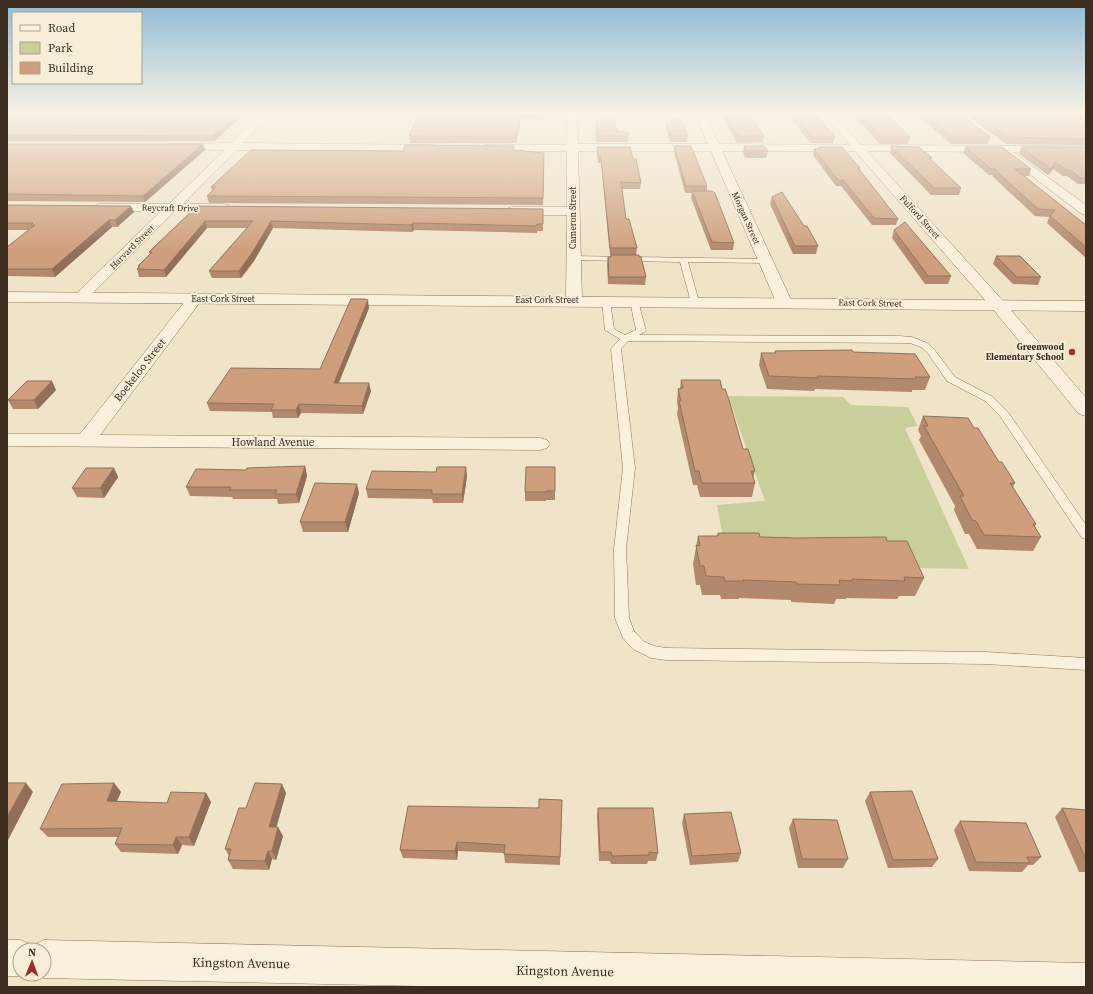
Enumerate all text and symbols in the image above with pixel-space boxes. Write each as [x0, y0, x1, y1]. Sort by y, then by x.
legend [12, 12, 142, 84]
text: Road [48, 20, 75, 36]
text: Park [48, 40, 73, 56]
text: Building [48, 60, 93, 76]
street label: Cameron Street [567, 187, 579, 249]
street label: Morgan Street [729, 190, 763, 246]
street label: Fulford Street [897, 192, 943, 242]
street label: Reycraft Drive [141, 202, 199, 215]
street label: Harvard Street [107, 222, 157, 272]
street label: East Cork Street [191, 293, 255, 305]
street label: East Cork Street [515, 294, 579, 306]
street label: East Cork Street [838, 296, 902, 310]
street label: Boekeloo Street [111, 335, 170, 405]
place label: Greenwood Elementary School [986, 341, 1065, 363]
marker: Greenwood Elementary School [1067, 347, 1077, 357]
street label: Howland Avenue [232, 435, 315, 450]
north arrow [12, 942, 52, 982]
text: N [28, 945, 36, 960]
street label: Kingston Avenue [192, 954, 290, 972]
street label: Kingston Avenue [516, 962, 614, 980]

